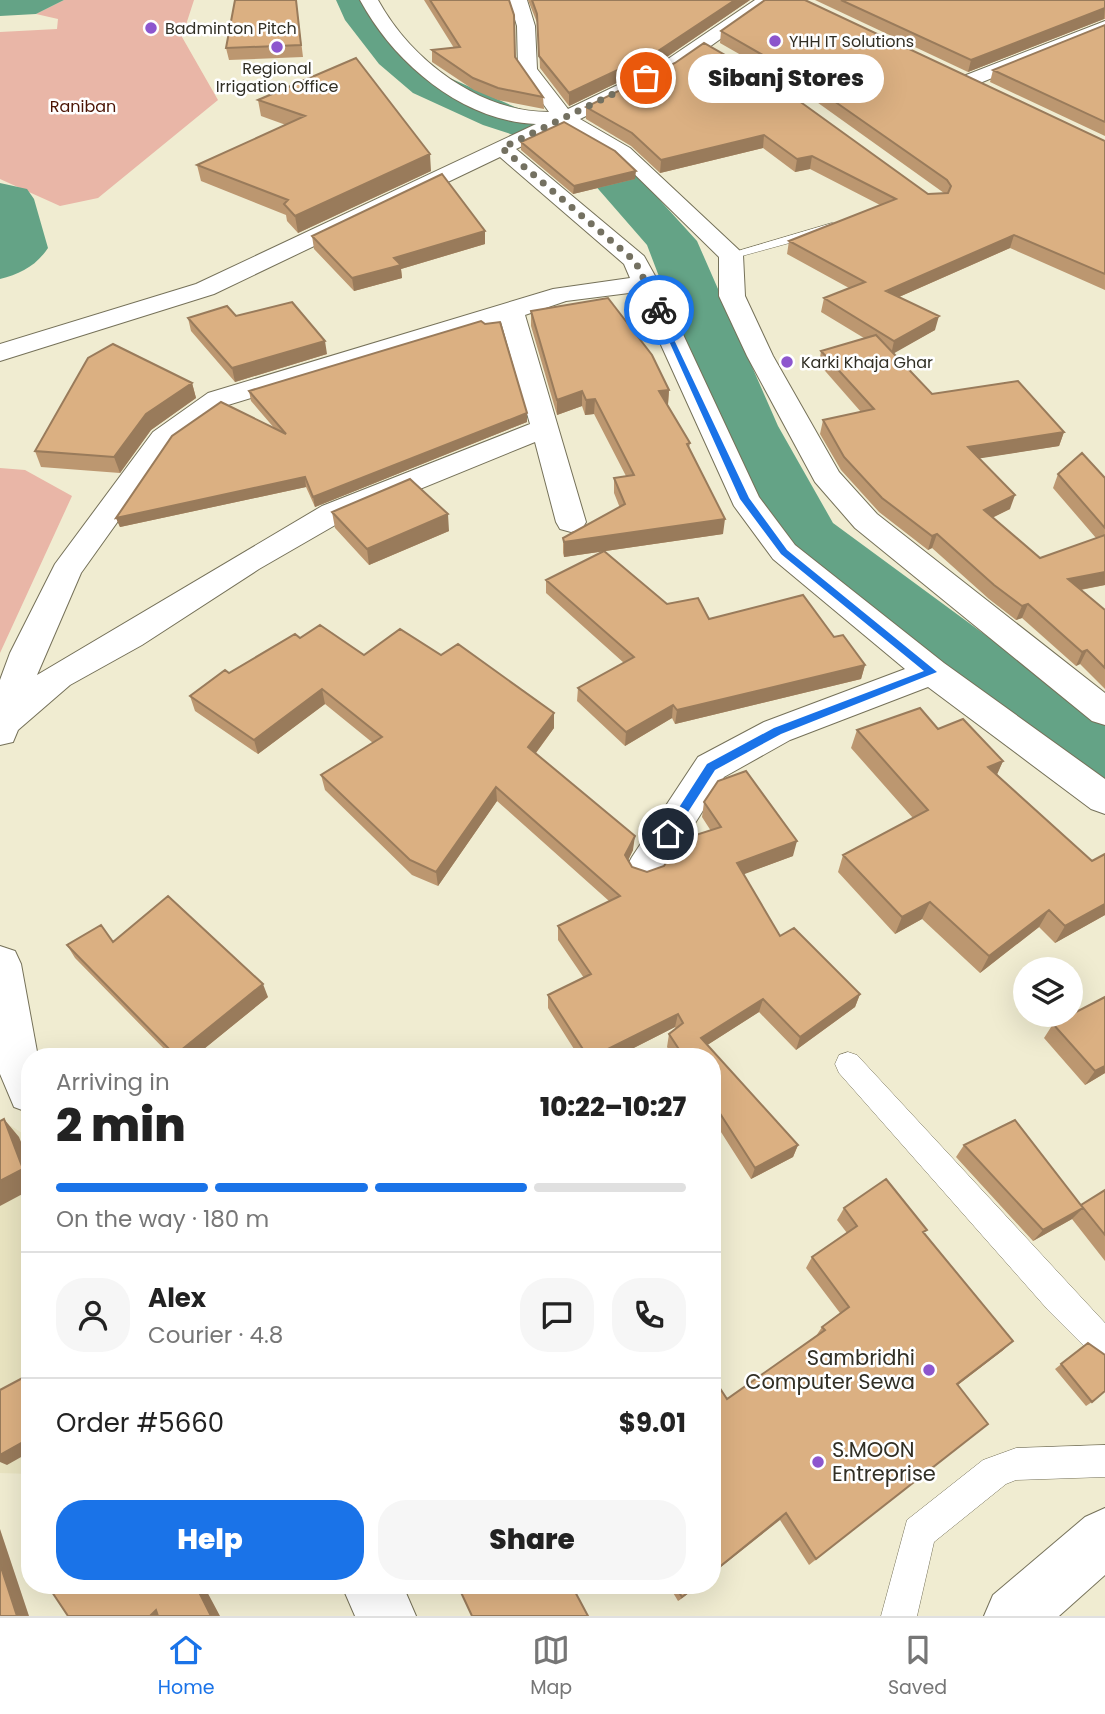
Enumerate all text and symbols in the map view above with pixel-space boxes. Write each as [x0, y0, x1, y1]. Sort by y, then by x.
place label: Badminton Pitch [165, 17, 297, 40]
marker: Badminton Pitch [143, 20, 159, 36]
place label: YHH IT Solutions [789, 30, 914, 53]
marker: YHH IT Solutions [767, 33, 783, 49]
marker: Regional Irrigation Office [269, 39, 285, 55]
pin [616, 48, 676, 108]
callout: Sibanj Stores [688, 54, 884, 102]
place label: Regional Irrigation Office [216, 57, 338, 98]
icon: bag [627, 59, 665, 97]
text: Sibanj Stores [708, 62, 864, 94]
park label: Raniban [50, 95, 116, 118]
courier [624, 275, 694, 345]
icon: bike [640, 291, 678, 329]
place label: Karki Khaja Ghar [801, 351, 933, 374]
marker: Karki Khaja Ghar [779, 354, 795, 370]
pin [638, 804, 698, 864]
icon: home [649, 815, 687, 853]
map controls [1013, 957, 1083, 1027]
button: layers [1013, 957, 1083, 1027]
text: Arriving in [56, 1066, 170, 1098]
text: 10:22–10:27 [540, 1089, 686, 1125]
text: 2 min [56, 1093, 186, 1157]
text: On the way · 180 m [56, 1203, 269, 1235]
button: person [56, 1278, 130, 1352]
button: chat [520, 1278, 594, 1352]
button: phone [612, 1278, 686, 1352]
text: Alex [148, 1280, 206, 1316]
text: Courier · 4.8 [148, 1319, 283, 1351]
place label: Sambridhi Computer Sewa [745, 1343, 915, 1396]
marker: Sambridhi Computer Sewa [921, 1362, 937, 1378]
text: Order #5660 [56, 1405, 224, 1441]
text: $9.01 [619, 1405, 686, 1441]
place label: S.MOON Entreprise [832, 1435, 936, 1488]
marker: S.MOON Entreprise [810, 1454, 826, 1470]
button: Help [56, 1500, 364, 1580]
button: Share [378, 1500, 686, 1580]
tab: Home [158, 1631, 215, 1702]
tab: Map [530, 1631, 572, 1702]
tab: Saved [888, 1631, 947, 1702]

